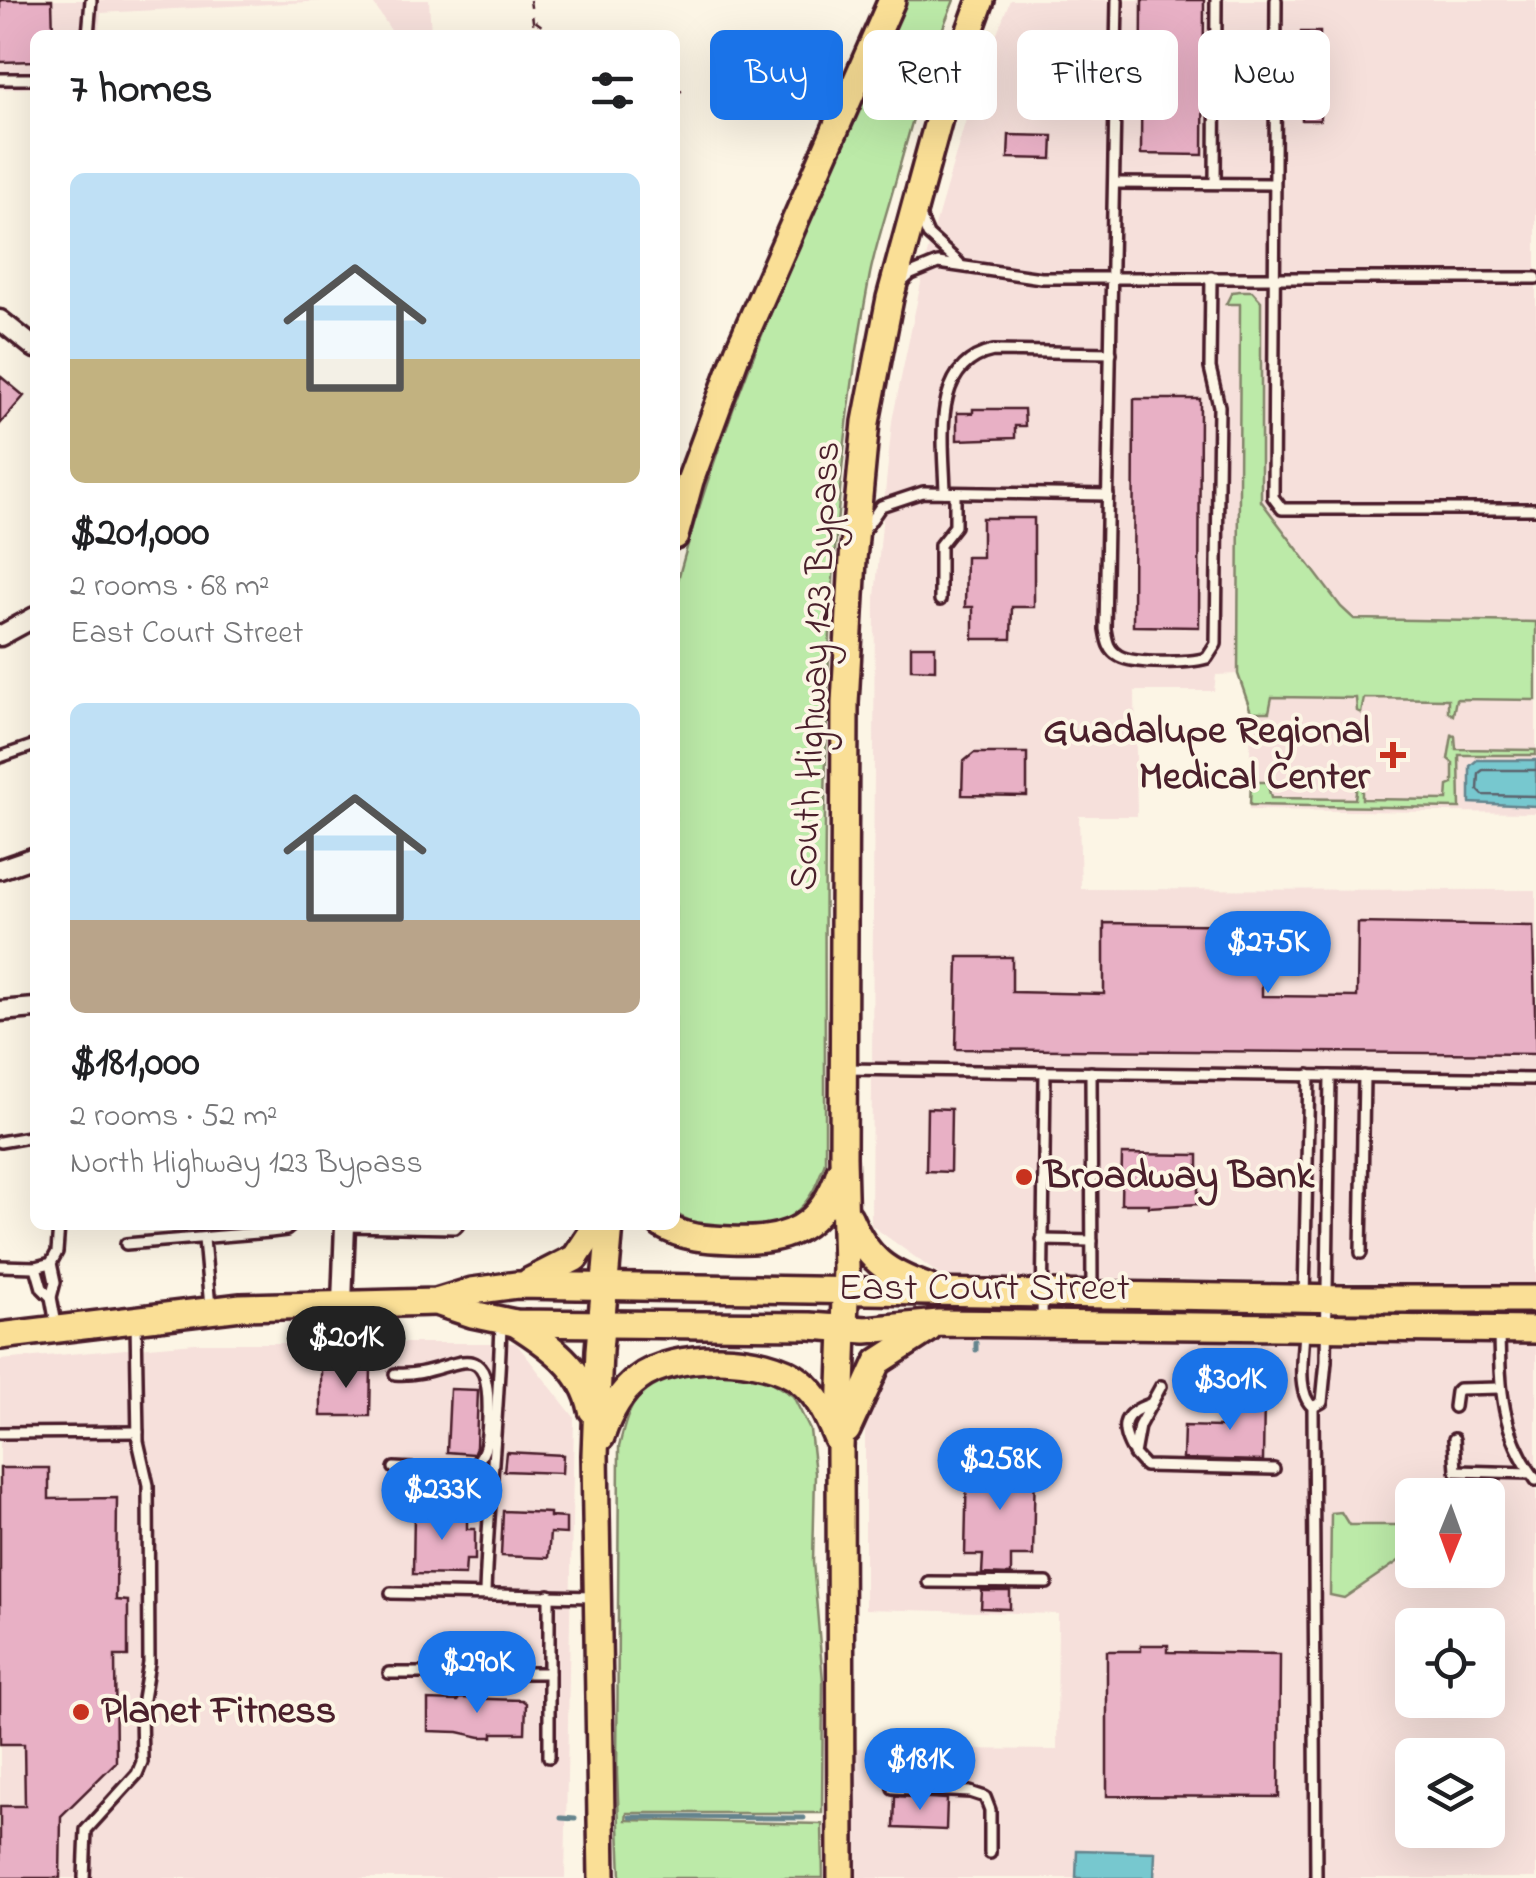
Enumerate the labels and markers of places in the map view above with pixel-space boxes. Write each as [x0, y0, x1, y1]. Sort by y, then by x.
place label: Guadalupe Regional Medical Center [1043, 703, 1372, 808]
marker: Guadalupe Regional Medical Center [1380, 742, 1406, 768]
pin: $275K [1198, 911, 1338, 996]
place label: Broadway Bank [1042, 1148, 1316, 1207]
marker: Broadway Bank [1013, 1166, 1035, 1188]
pin: $201K [276, 1306, 416, 1391]
pin: $301K [1160, 1348, 1300, 1433]
pin: $258K [930, 1428, 1070, 1513]
pin: $233K [372, 1458, 512, 1543]
pin: $290K [407, 1631, 547, 1716]
place label: Planet Fitness [101, 1683, 336, 1742]
marker: Planet Fitness [70, 1701, 92, 1723]
pin: $181K [850, 1728, 990, 1813]

